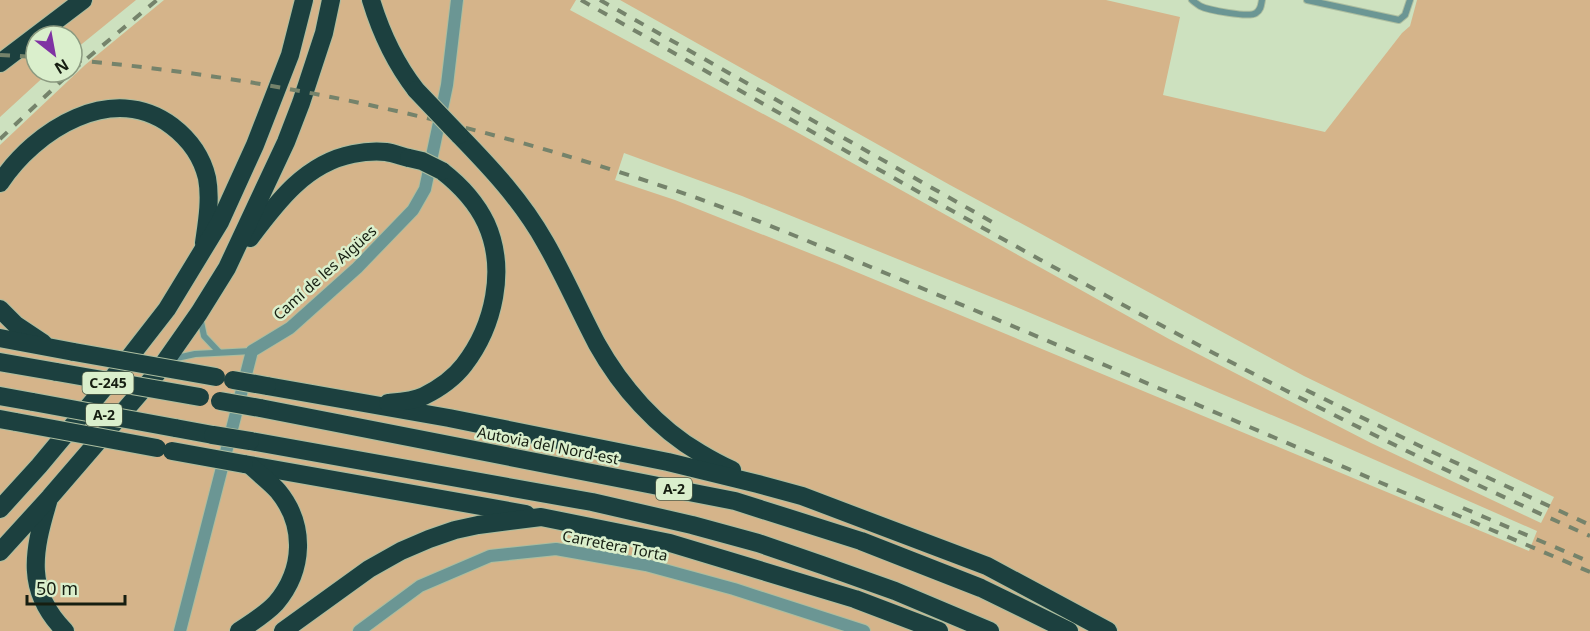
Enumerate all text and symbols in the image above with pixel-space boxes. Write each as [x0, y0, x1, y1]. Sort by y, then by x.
north arrow [24, 24, 84, 84]
text: N [50, 54, 73, 80]
street label: Camí de les Aigües [268, 221, 380, 324]
road number: C-245 [82, 372, 134, 394]
road number: A-2 [86, 404, 122, 426]
street label: Autovia del Nord-est [476, 421, 621, 469]
road number: A-2 [656, 478, 692, 500]
street label: Carretera Torta [561, 525, 670, 565]
scale bar [27, 568, 124, 606]
text: 50 m [36, 576, 78, 600]

